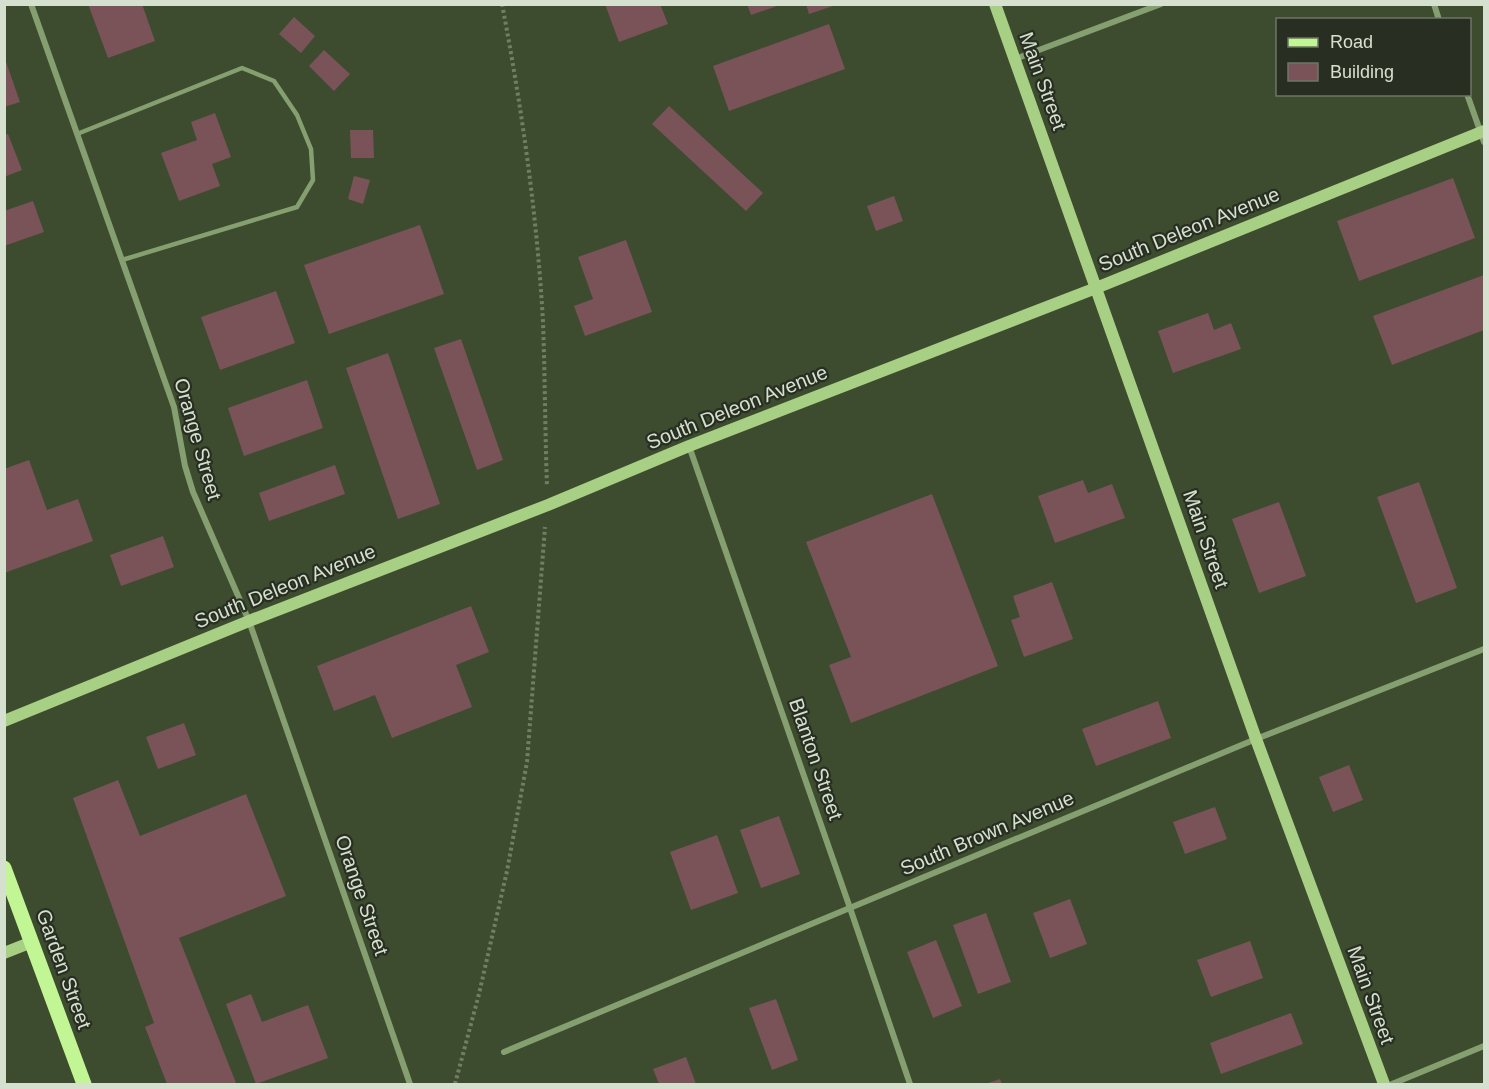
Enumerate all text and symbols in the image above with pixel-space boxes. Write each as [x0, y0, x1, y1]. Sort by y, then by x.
legend [1276, 18, 1471, 96]
street label: Main Street [1015, 29, 1071, 133]
text: Road [1330, 32, 1373, 52]
text: Building [1330, 62, 1394, 82]
street label: South Deleon Avenue [1095, 183, 1283, 275]
street label: South Deleon Avenue [643, 361, 831, 453]
street label: Orange Street [170, 376, 226, 503]
street label: Main Street [1179, 487, 1233, 591]
street label: South Deleon Avenue [191, 540, 379, 632]
street label: Blanton Street [785, 695, 847, 823]
street label: South Brown Avenue [897, 786, 1077, 880]
street label: Orange Street [331, 832, 393, 958]
street label: Garden Street [32, 906, 96, 1032]
street label: Main Street [1343, 943, 1399, 1047]

